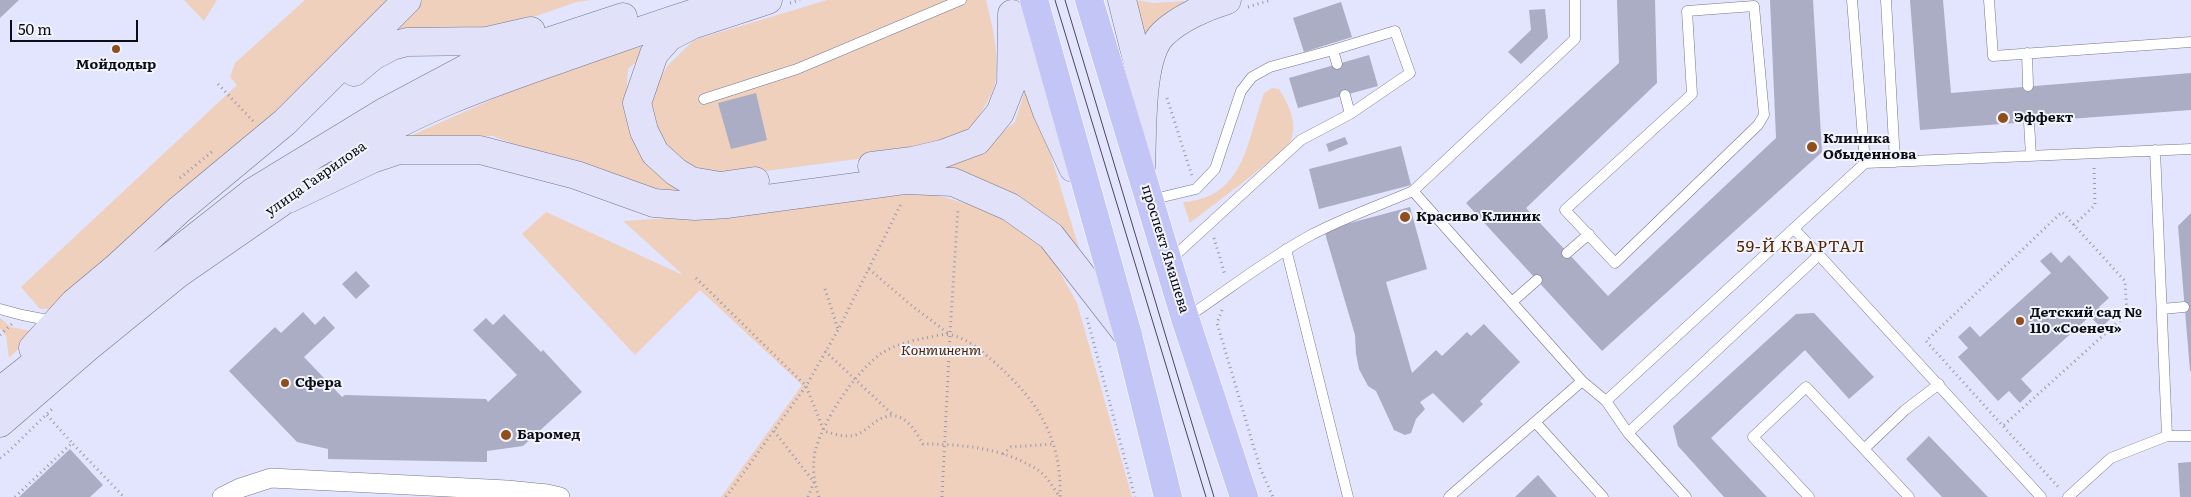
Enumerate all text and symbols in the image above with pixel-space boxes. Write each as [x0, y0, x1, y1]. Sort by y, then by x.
scale bar [12, 10, 140, 42]
text: 50 m [18, 17, 52, 40]
marker: Мойдодыр [110, 43, 122, 55]
place label: Мойдодыр [76, 57, 156, 73]
place label: Эффект [2014, 110, 2073, 126]
marker: Эффект [1996, 111, 2010, 125]
place label: Клиника Обыденнова [1823, 131, 1916, 164]
street label: улица Гаврилова [262, 138, 370, 220]
marker: Клиника Обыденнова [1805, 140, 1819, 154]
street label: проспект Ямашева [1137, 183, 1193, 315]
place label: Красиво Клиник [1416, 209, 1540, 225]
marker: Красиво Клиник [1398, 210, 1412, 224]
district label: 59-Й КВАРТАЛ [1735, 237, 1867, 257]
place label: Детский сад № 110 «Соенеч» [2030, 305, 2142, 338]
marker: Детский сад № 110 «Соенеч» [2014, 315, 2026, 327]
park label: Континент [901, 343, 981, 359]
place label: Сфера [295, 375, 342, 391]
marker: Сфера [279, 377, 291, 389]
place label: Баромед [517, 427, 580, 443]
marker: Баромед [499, 428, 513, 442]

